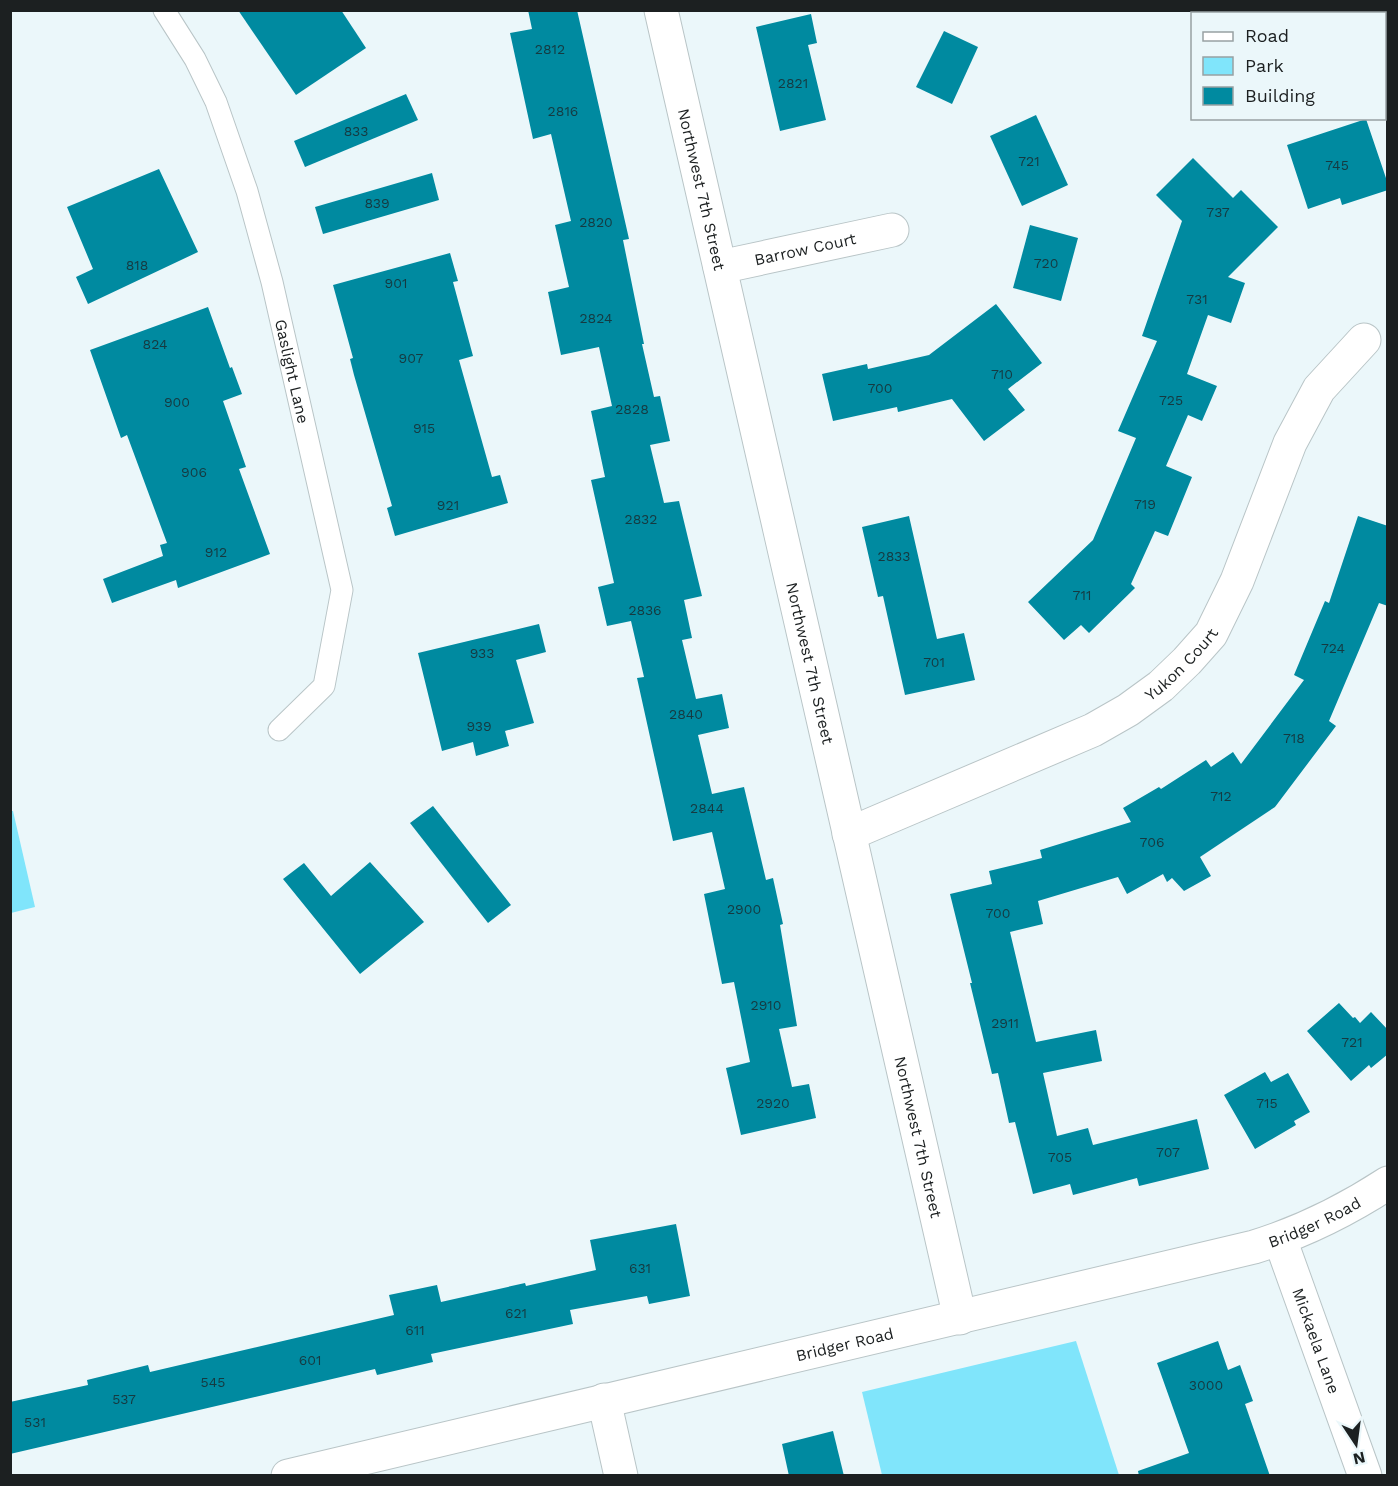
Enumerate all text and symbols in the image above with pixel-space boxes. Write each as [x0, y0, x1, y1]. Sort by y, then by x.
legend [1191, 12, 1386, 120]
text: Road [1245, 25, 1289, 46]
house number: 2812 [535, 41, 565, 57]
text: Park [1245, 55, 1284, 76]
house number: 2821 [778, 75, 808, 91]
text: Building [1245, 85, 1315, 106]
house number: 2816 [548, 103, 578, 119]
street label: Northwest 7th Street [674, 107, 730, 272]
house number: 833 [344, 123, 368, 139]
house number: 721 [1018, 153, 1040, 169]
house number: 745 [1325, 157, 1349, 173]
house number: 839 [364, 195, 390, 211]
house number: 737 [1206, 204, 1230, 220]
house number: 2820 [579, 214, 613, 230]
street label: Barrow Court [752, 228, 858, 269]
house number: 720 [1034, 255, 1058, 271]
house number: 818 [126, 257, 148, 273]
house number: 901 [385, 275, 407, 291]
house number: 731 [1186, 291, 1208, 307]
house number: 2824 [579, 310, 613, 326]
street label: Gaslight Lane [271, 317, 313, 425]
house number: 824 [143, 336, 167, 352]
house number: 907 [399, 350, 424, 366]
house number: 710 [991, 366, 1013, 382]
house number: 700 [868, 380, 893, 396]
house number: 725 [1159, 392, 1183, 408]
house number: 900 [164, 394, 190, 410]
house number: 2828 [615, 401, 649, 417]
house number: 915 [413, 420, 435, 436]
house number: 906 [181, 464, 207, 480]
house number: 719 [1134, 496, 1156, 512]
house number: 921 [437, 497, 459, 513]
house number: 2832 [625, 511, 657, 527]
house number: 912 [205, 544, 227, 560]
house number: 2833 [878, 548, 910, 564]
street label: Northwest 7th Street [783, 580, 838, 746]
house number: 711 [1073, 587, 1091, 603]
house number: 2836 [628, 602, 662, 618]
street label: Yukon Court [1141, 625, 1222, 704]
house number: 724 [1321, 640, 1345, 656]
house number: 933 [470, 645, 494, 661]
house number: 701 [923, 654, 945, 670]
house number: 2840 [669, 706, 703, 722]
house number: 939 [466, 718, 492, 734]
house number: 718 [1283, 730, 1305, 746]
house number: 712 [1210, 788, 1232, 804]
house number: 2844 [690, 800, 724, 816]
house number: 706 [1140, 834, 1164, 850]
house number: 2900 [727, 901, 761, 917]
house number: 700 [986, 905, 1011, 921]
house number: 2910 [751, 997, 781, 1013]
house number: 2911 [991, 1015, 1019, 1031]
house number: 721 [1341, 1034, 1363, 1050]
street label: Northwest 7th Street [891, 1054, 946, 1220]
house number: 2920 [756, 1095, 790, 1111]
house number: 715 [1256, 1095, 1278, 1111]
house number: 707 [1156, 1144, 1180, 1160]
house number: 705 [1048, 1149, 1072, 1165]
street label: Bridger Road [1266, 1193, 1364, 1251]
house number: 631 [629, 1260, 651, 1276]
street label: Mickaela Lane [1289, 1285, 1344, 1396]
house number: 621 [505, 1305, 527, 1321]
house number: 611 [405, 1322, 425, 1338]
street label: Bridger Road [794, 1323, 895, 1365]
house number: 601 [299, 1352, 321, 1368]
house number: 545 [201, 1374, 225, 1390]
house number: 3000 [1189, 1377, 1223, 1393]
house number: 537 [112, 1391, 136, 1407]
house number: 531 [24, 1414, 46, 1430]
north arrow [1326, 1414, 1386, 1474]
text: N [1351, 1448, 1367, 1469]

